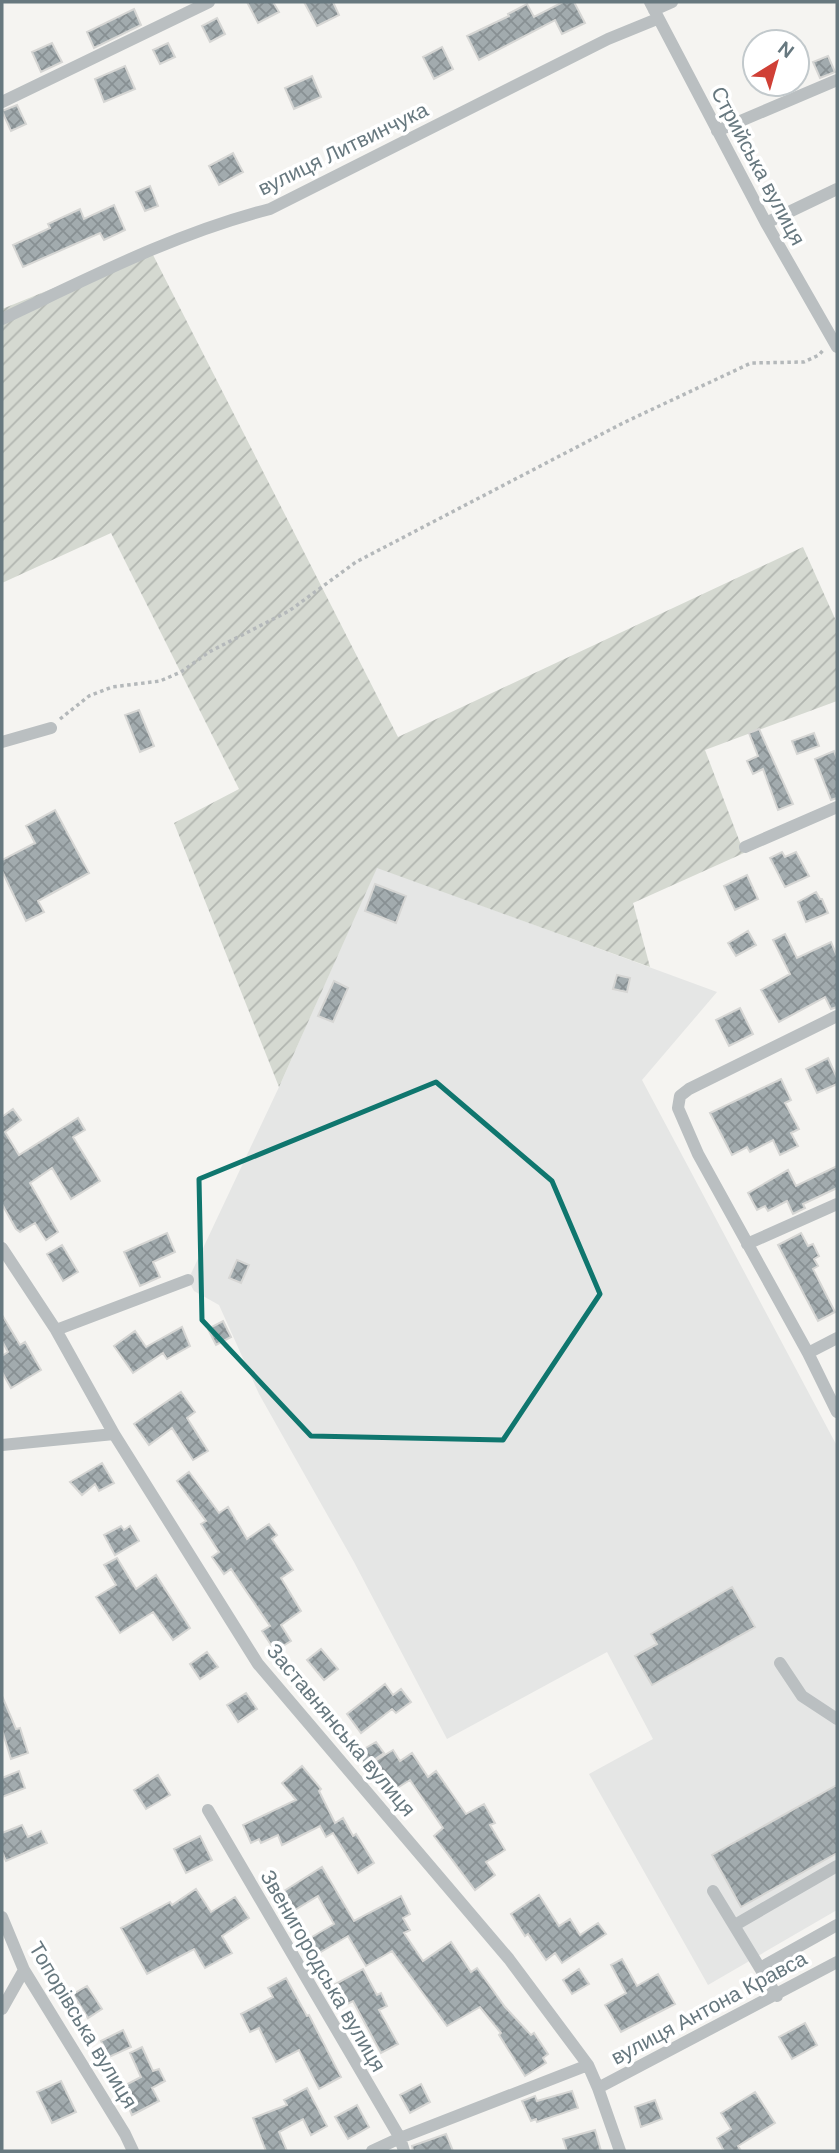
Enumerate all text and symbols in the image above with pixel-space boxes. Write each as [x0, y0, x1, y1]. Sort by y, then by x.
north arrow [741, 28, 811, 98]
text: N [773, 36, 799, 64]
street label: Стрийська вулиця [704, 82, 812, 250]
street label: вулиця Литвинчука [253, 95, 433, 202]
street label: Заставнянська вулиця [260, 1637, 422, 1823]
street label: Звенигородська вулиця [254, 1865, 392, 2077]
street label: Топорівська вулиця [22, 1937, 144, 2113]
street label: вулиця Антона Кравса [606, 1944, 812, 2072]

